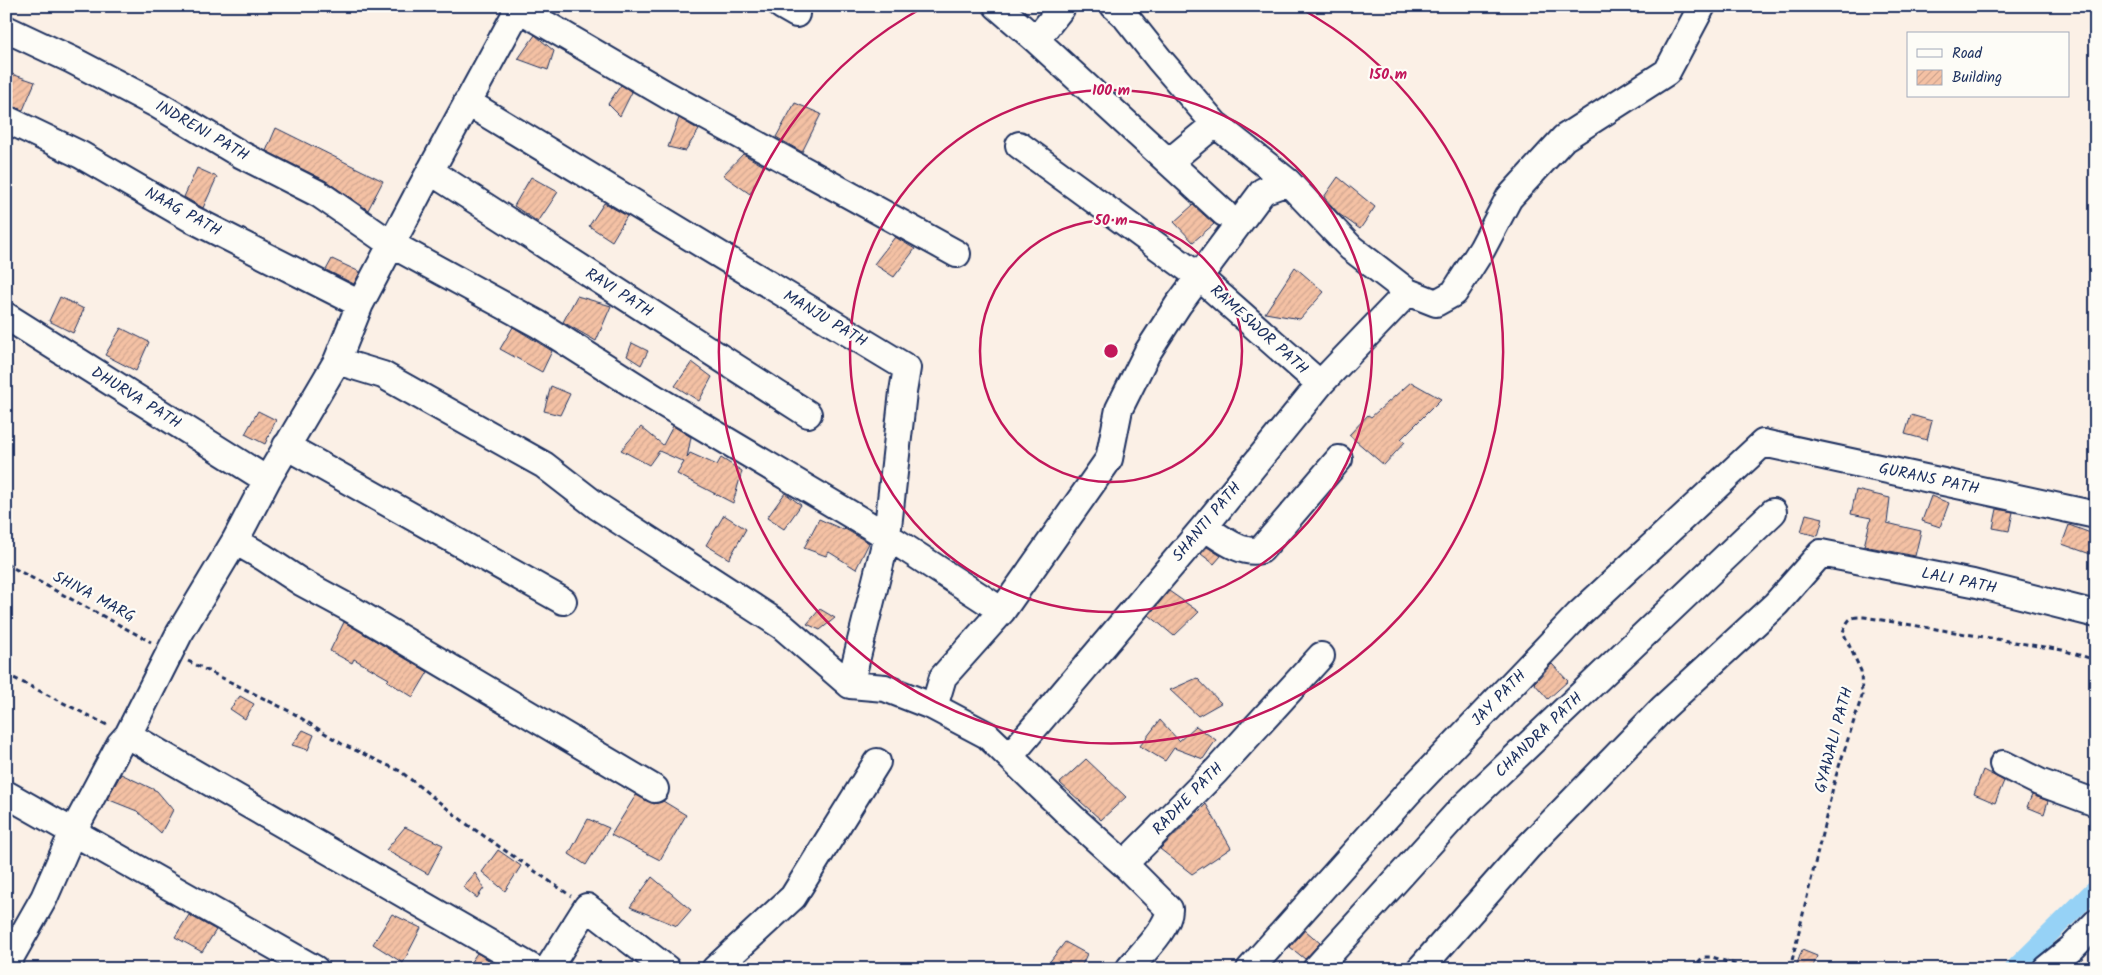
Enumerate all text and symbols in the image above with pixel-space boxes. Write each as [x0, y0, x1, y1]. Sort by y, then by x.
legend [1907, 32, 2070, 98]
text: Road [1952, 42, 1983, 66]
text: 150 m [1369, 63, 1407, 87]
text: Building [1952, 66, 2002, 90]
text: 100 m [1092, 79, 1130, 103]
street label: INDRENI PATH [150, 94, 254, 168]
street label: NAAG PATH [140, 181, 226, 243]
text: 50 m [1093, 209, 1128, 233]
street label: RAVI PATH [580, 262, 658, 324]
street label: RAMESWOR PATH [1204, 279, 1314, 381]
street label: MANJU PATH [778, 284, 872, 354]
centre of rings [1102, 342, 1120, 360]
street label: DHURVA PATH [86, 360, 186, 436]
street label: GURANS PATH [1877, 456, 1981, 502]
street label: SHANTI PATH [1166, 477, 1248, 567]
street label: LALI PATH [1919, 561, 1999, 601]
street label: SHIVA MARG [48, 565, 140, 629]
street label: JAY PATH [1466, 664, 1532, 732]
street label: GYAWALI PATH [1808, 684, 1860, 796]
street label: CHANDRA PATH [1489, 686, 1589, 784]
street label: RADHE PATH [1147, 757, 1229, 841]

